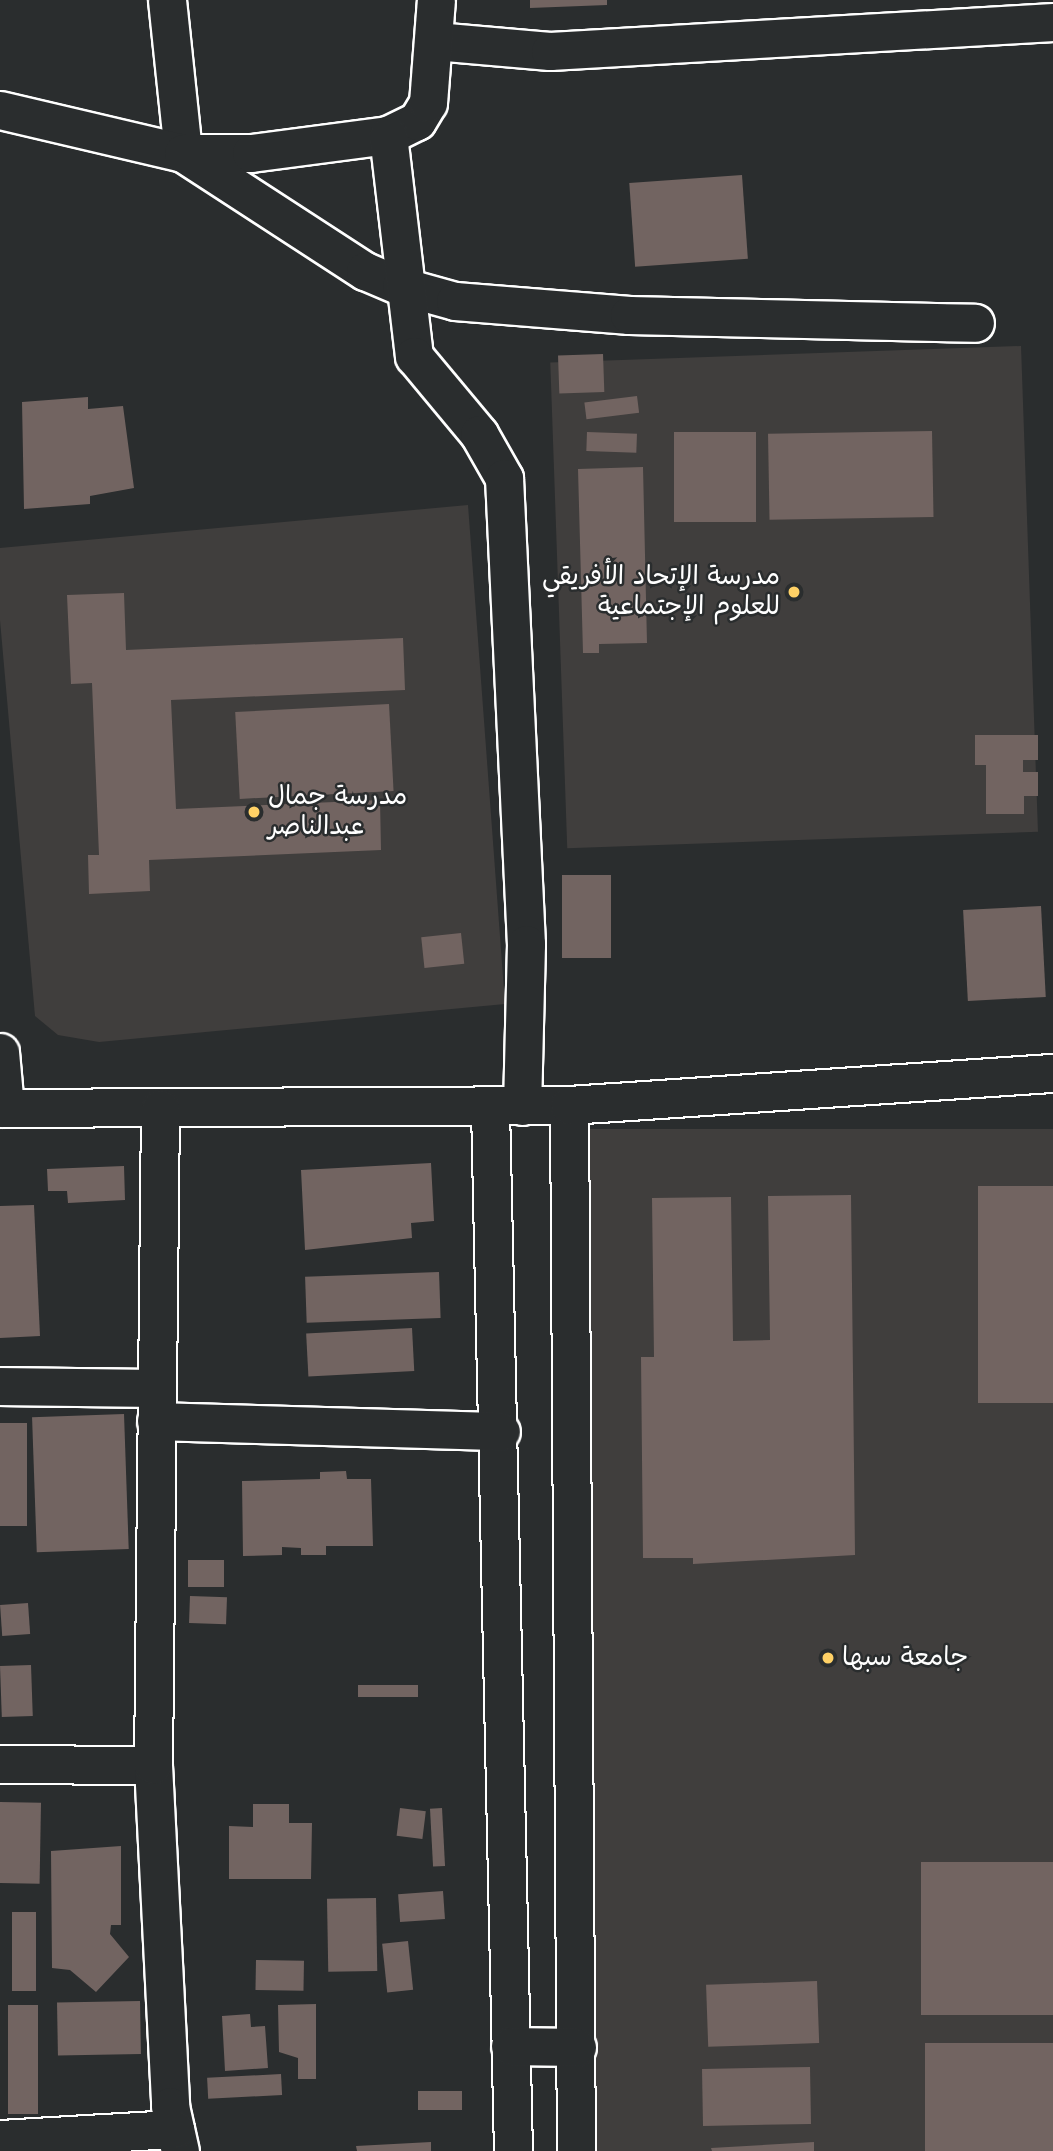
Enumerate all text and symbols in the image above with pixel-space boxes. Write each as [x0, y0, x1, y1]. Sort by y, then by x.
place label: مدرسة الإتحاد الأفريقي للعلوم الإجتماعية [542, 561, 780, 622]
marker: مدرسة الإتحاد الأفريقي للعلوم الإجتماعية [786, 584, 802, 600]
place label: مدرسة جمال عبدالناصر [268, 781, 407, 842]
marker: مدرسة جمال عبدالناصر [246, 804, 262, 820]
place label: جامعة سبها [842, 1642, 968, 1674]
marker: جامعة سبها [820, 1650, 836, 1666]

